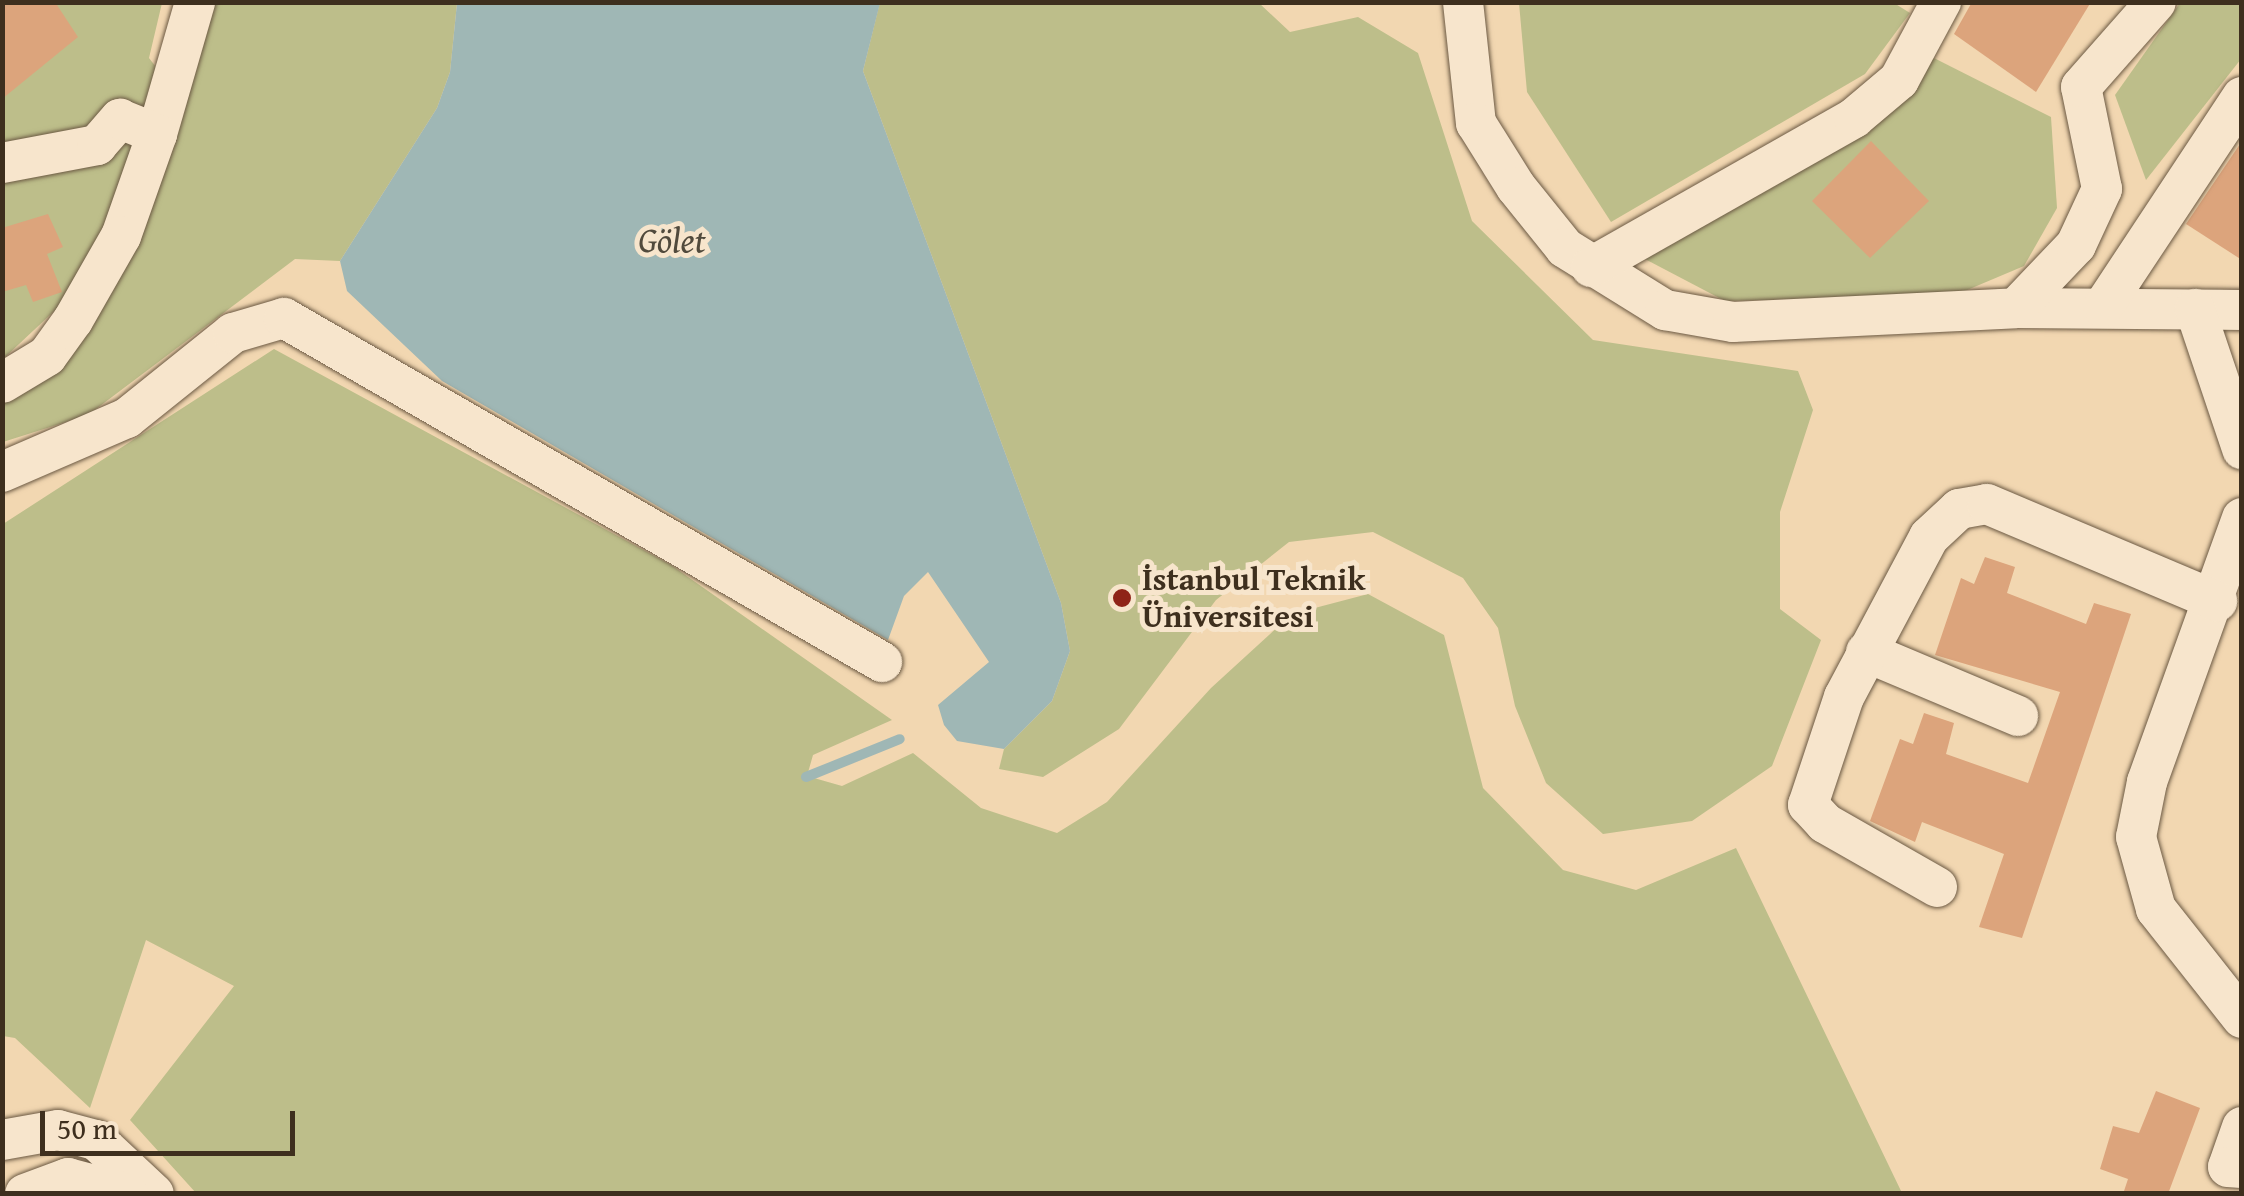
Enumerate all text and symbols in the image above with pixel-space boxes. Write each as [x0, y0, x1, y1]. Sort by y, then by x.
water label: Gölet [638, 219, 706, 261]
place label: İstanbul Teknik Üniversitesi [1142, 561, 1365, 636]
marker: İstanbul Teknik Üniversitesi [1111, 587, 1133, 609]
scale bar [45, 1091, 300, 1153]
text: 50 m [57, 1106, 117, 1150]

